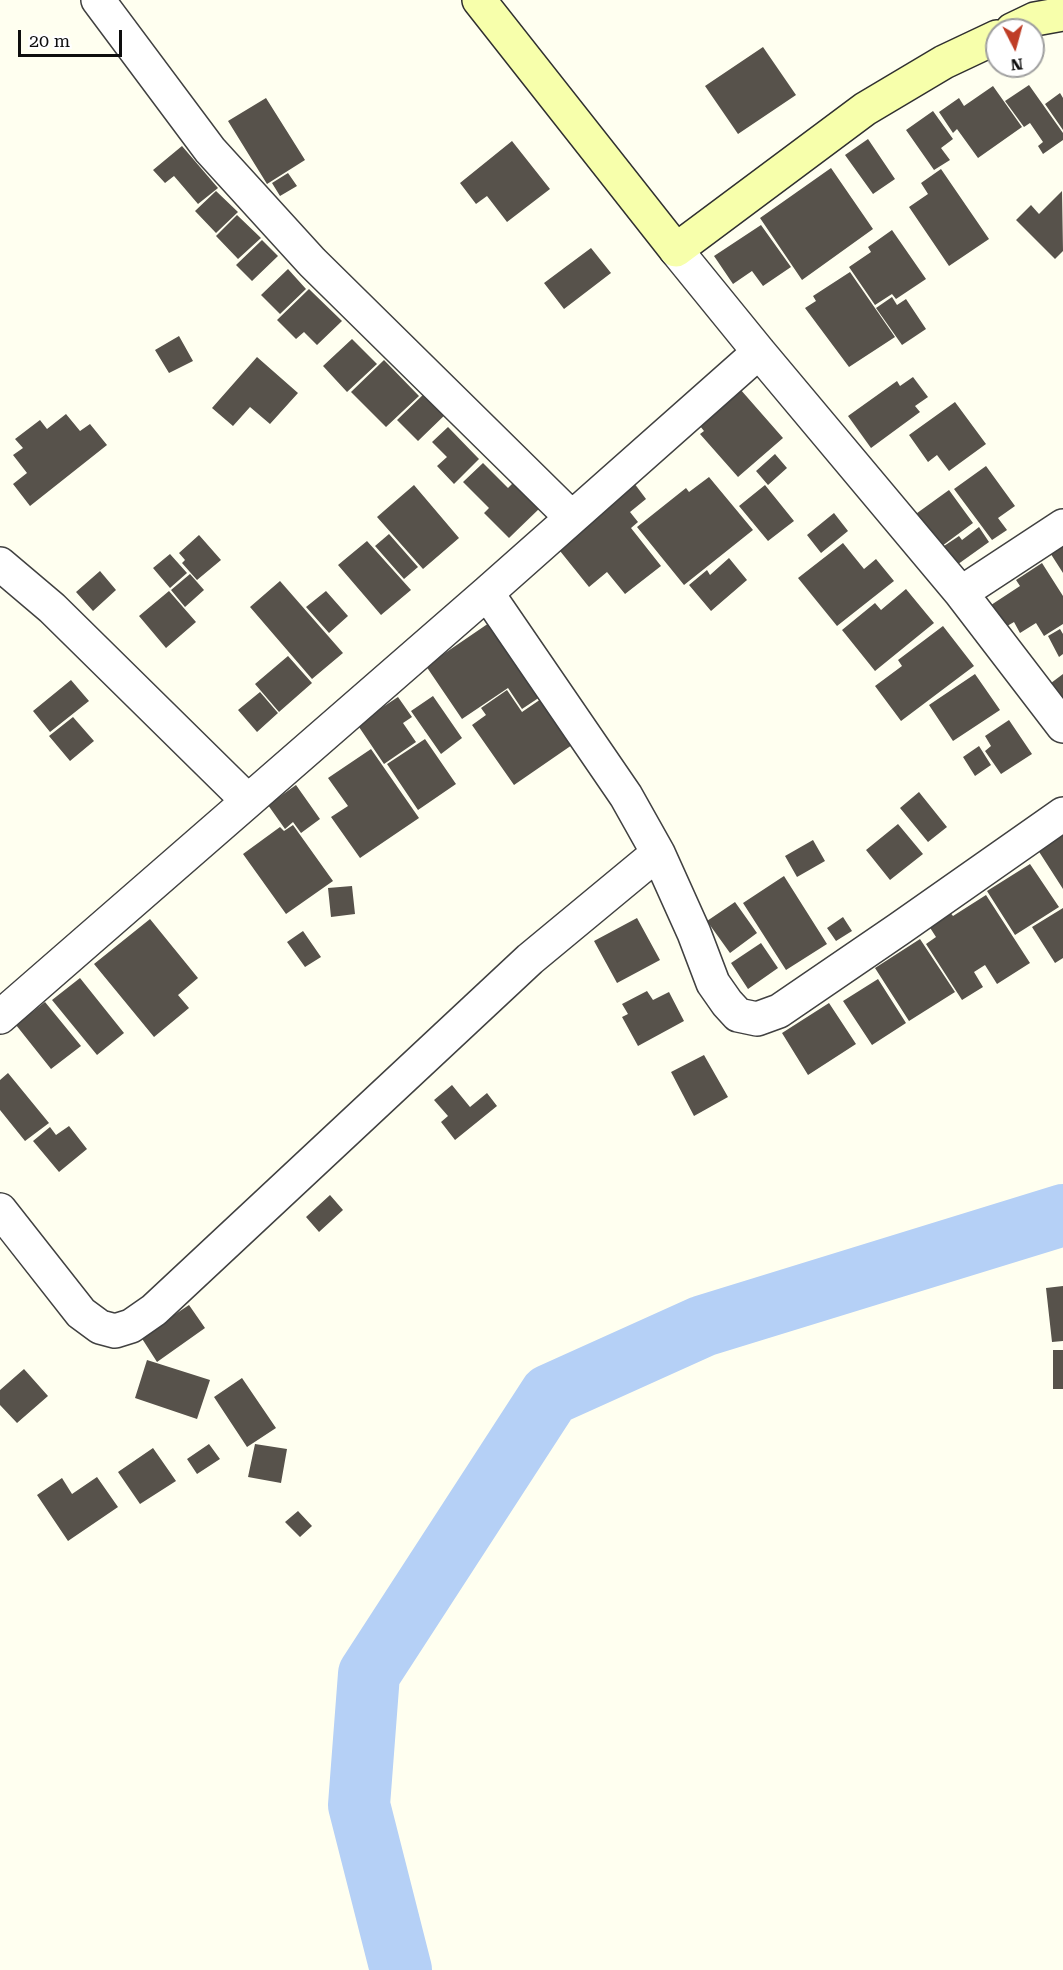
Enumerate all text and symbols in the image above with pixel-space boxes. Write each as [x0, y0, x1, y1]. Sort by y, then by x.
scale bar [21, 18, 124, 56]
north arrow [985, 18, 1045, 78]
text: 20 m [29, 30, 70, 51]
text: N [1010, 54, 1024, 75]

